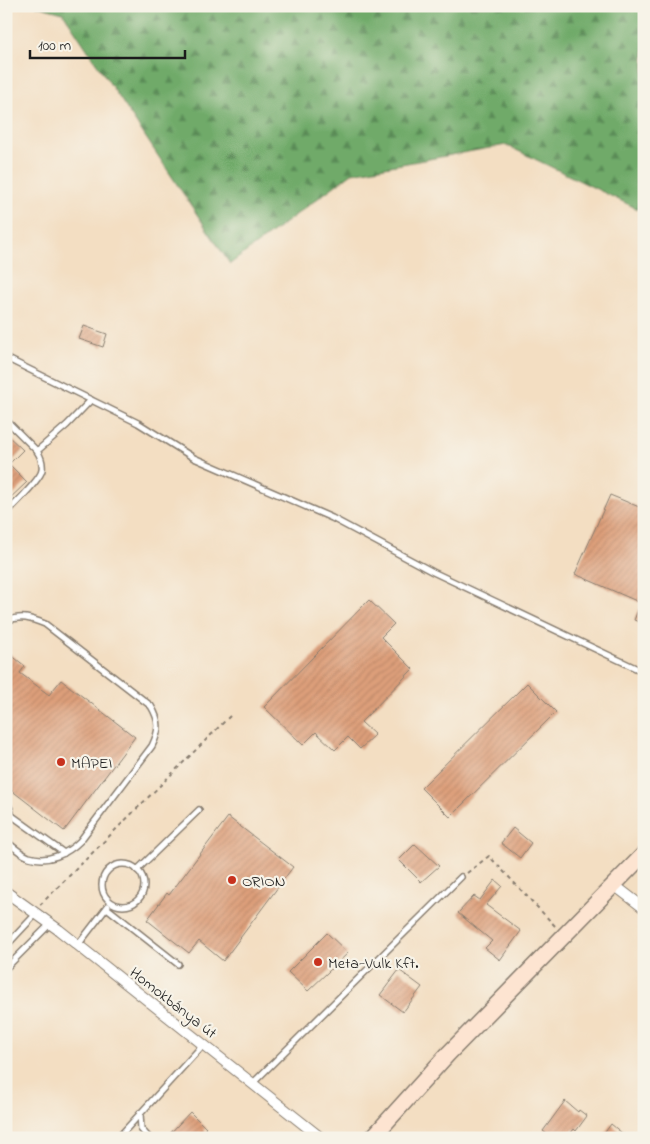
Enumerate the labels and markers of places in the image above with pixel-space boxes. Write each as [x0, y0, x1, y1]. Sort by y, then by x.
place label: MAPEI [71, 752, 112, 776]
marker: MAPEI [55, 756, 67, 768]
place label: ORION [242, 870, 285, 894]
marker: ORION [226, 874, 238, 886]
place label: Meta-Vulk Kft. [328, 952, 418, 976]
marker: Meta-Vulk Kft. [312, 956, 324, 968]

